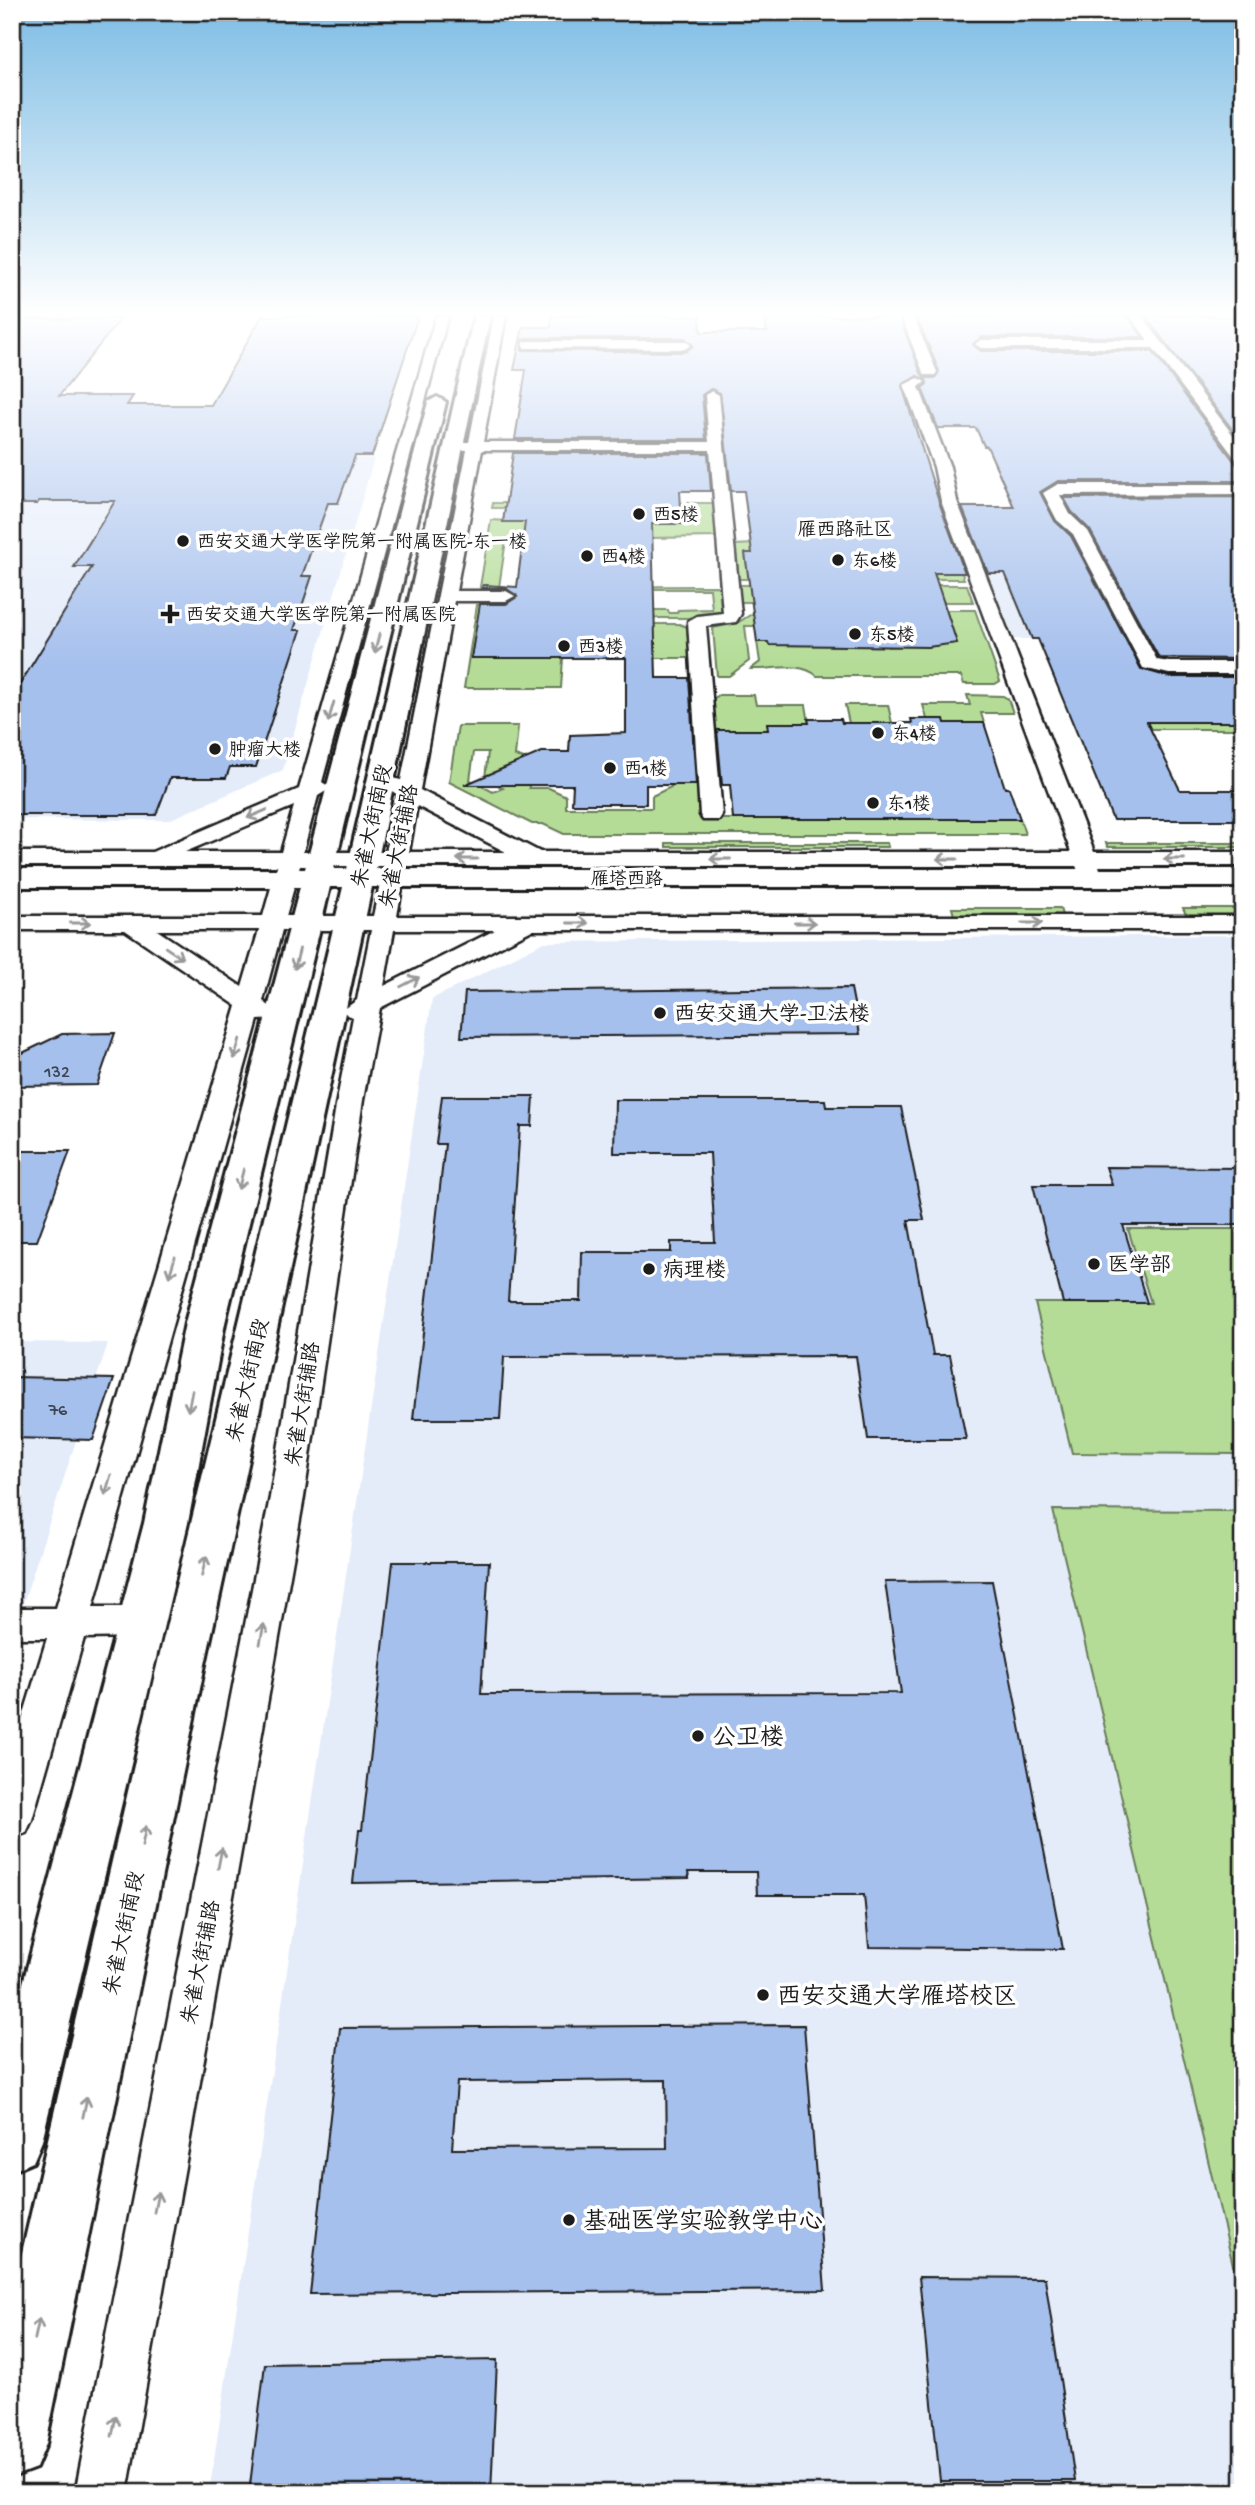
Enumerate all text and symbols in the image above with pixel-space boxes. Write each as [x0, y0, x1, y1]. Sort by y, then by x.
place label: 西5楼 [653, 505, 698, 527]
marker: 西5楼 [631, 506, 647, 522]
district label: 雁西路社区 [797, 519, 893, 543]
place label: 西安交通大学医学院第一附属医院-东一楼 [197, 532, 527, 554]
marker: 西安交通大学医学院第一附属医院-东一楼 [175, 533, 191, 549]
place label: 西4楼 [601, 547, 646, 569]
marker: 西4楼 [579, 548, 595, 564]
place label: 东6楼 [852, 551, 897, 573]
marker: 东6楼 [830, 552, 846, 568]
marker: 西安交通大学医学院第一附属医院 [160, 604, 180, 624]
place label: 西安交通大学医学院第一附属医院 [186, 605, 456, 627]
place label: 东5楼 [869, 625, 914, 647]
marker: 东5楼 [847, 626, 863, 642]
one-way arrow [370, 631, 383, 654]
place label: 西3楼 [578, 637, 623, 659]
marker: 西3楼 [556, 638, 572, 654]
one-way arrow [324, 700, 337, 723]
place label: 东4楼 [892, 724, 937, 746]
marker: 东4楼 [870, 725, 886, 741]
place label: 肿瘤大楼 [229, 740, 301, 762]
marker: 肿瘤大楼 [207, 741, 223, 757]
place label: 西1楼 [624, 759, 667, 781]
marker: 西1楼 [602, 760, 618, 776]
street label: 朱雀大街南段 [347, 762, 400, 891]
street label: 朱雀大街辅路 [375, 782, 426, 911]
place label: 东1楼 [887, 794, 930, 816]
marker: 东1楼 [865, 795, 881, 811]
one-way arrow [247, 809, 268, 822]
one-way arrow [456, 852, 479, 866]
one-way arrow [708, 852, 731, 866]
one-way arrow [936, 852, 959, 866]
one-way arrow [1163, 852, 1186, 866]
street label: 雁塔西路 [591, 869, 663, 891]
one-way arrow [69, 916, 92, 930]
one-way arrow [566, 916, 589, 930]
one-way arrow [793, 916, 816, 930]
one-way arrow [1021, 916, 1044, 930]
one-way arrow [164, 946, 183, 960]
one-way arrow [290, 947, 303, 970]
one-way arrow [399, 975, 420, 989]
place label: 西安交通大学-卫法楼 [674, 1002, 870, 1029]
marker: 西安交通大学-卫法楼 [652, 1005, 668, 1021]
one-way arrow [230, 1037, 243, 1060]
house number: 132 [43, 1063, 70, 1084]
one-way arrow [234, 1167, 247, 1190]
place label: 医学部 [1108, 1254, 1171, 1280]
one-way arrow [165, 1256, 178, 1278]
marker: 医学部 [1086, 1256, 1102, 1272]
place label: 病理楼 [663, 1258, 726, 1285]
marker: 病理楼 [641, 1261, 657, 1277]
street label: 朱雀大街南段 [222, 1316, 277, 1445]
street label: 朱雀大街辅路 [281, 1340, 328, 1469]
one-way arrow [183, 1389, 196, 1412]
house number: 76 [48, 1401, 68, 1422]
one-way arrow [101, 1474, 114, 1496]
one-way arrow [198, 1556, 211, 1578]
one-way arrow [255, 1623, 269, 1646]
place label: 公卫楼 [712, 1724, 784, 1754]
marker: 公卫楼 [690, 1728, 706, 1744]
one-way arrow [137, 1825, 151, 1848]
one-way arrow [214, 1847, 227, 1870]
street label: 朱雀大街南段 [99, 1869, 152, 1998]
street label: 朱雀大街辅路 [177, 1898, 228, 2027]
place label: 西安交通大学雁塔校区 [777, 1983, 1017, 2013]
marker: 西安交通大学雁塔校区 [755, 1987, 771, 2003]
one-way arrow [79, 2096, 93, 2119]
one-way arrow [149, 2191, 163, 2214]
place label: 基础医学实验教学中心 [583, 2208, 823, 2238]
marker: 基础医学实验教学中心 [561, 2212, 577, 2228]
one-way arrow [31, 2318, 44, 2341]
one-way arrow [108, 2415, 121, 2438]

